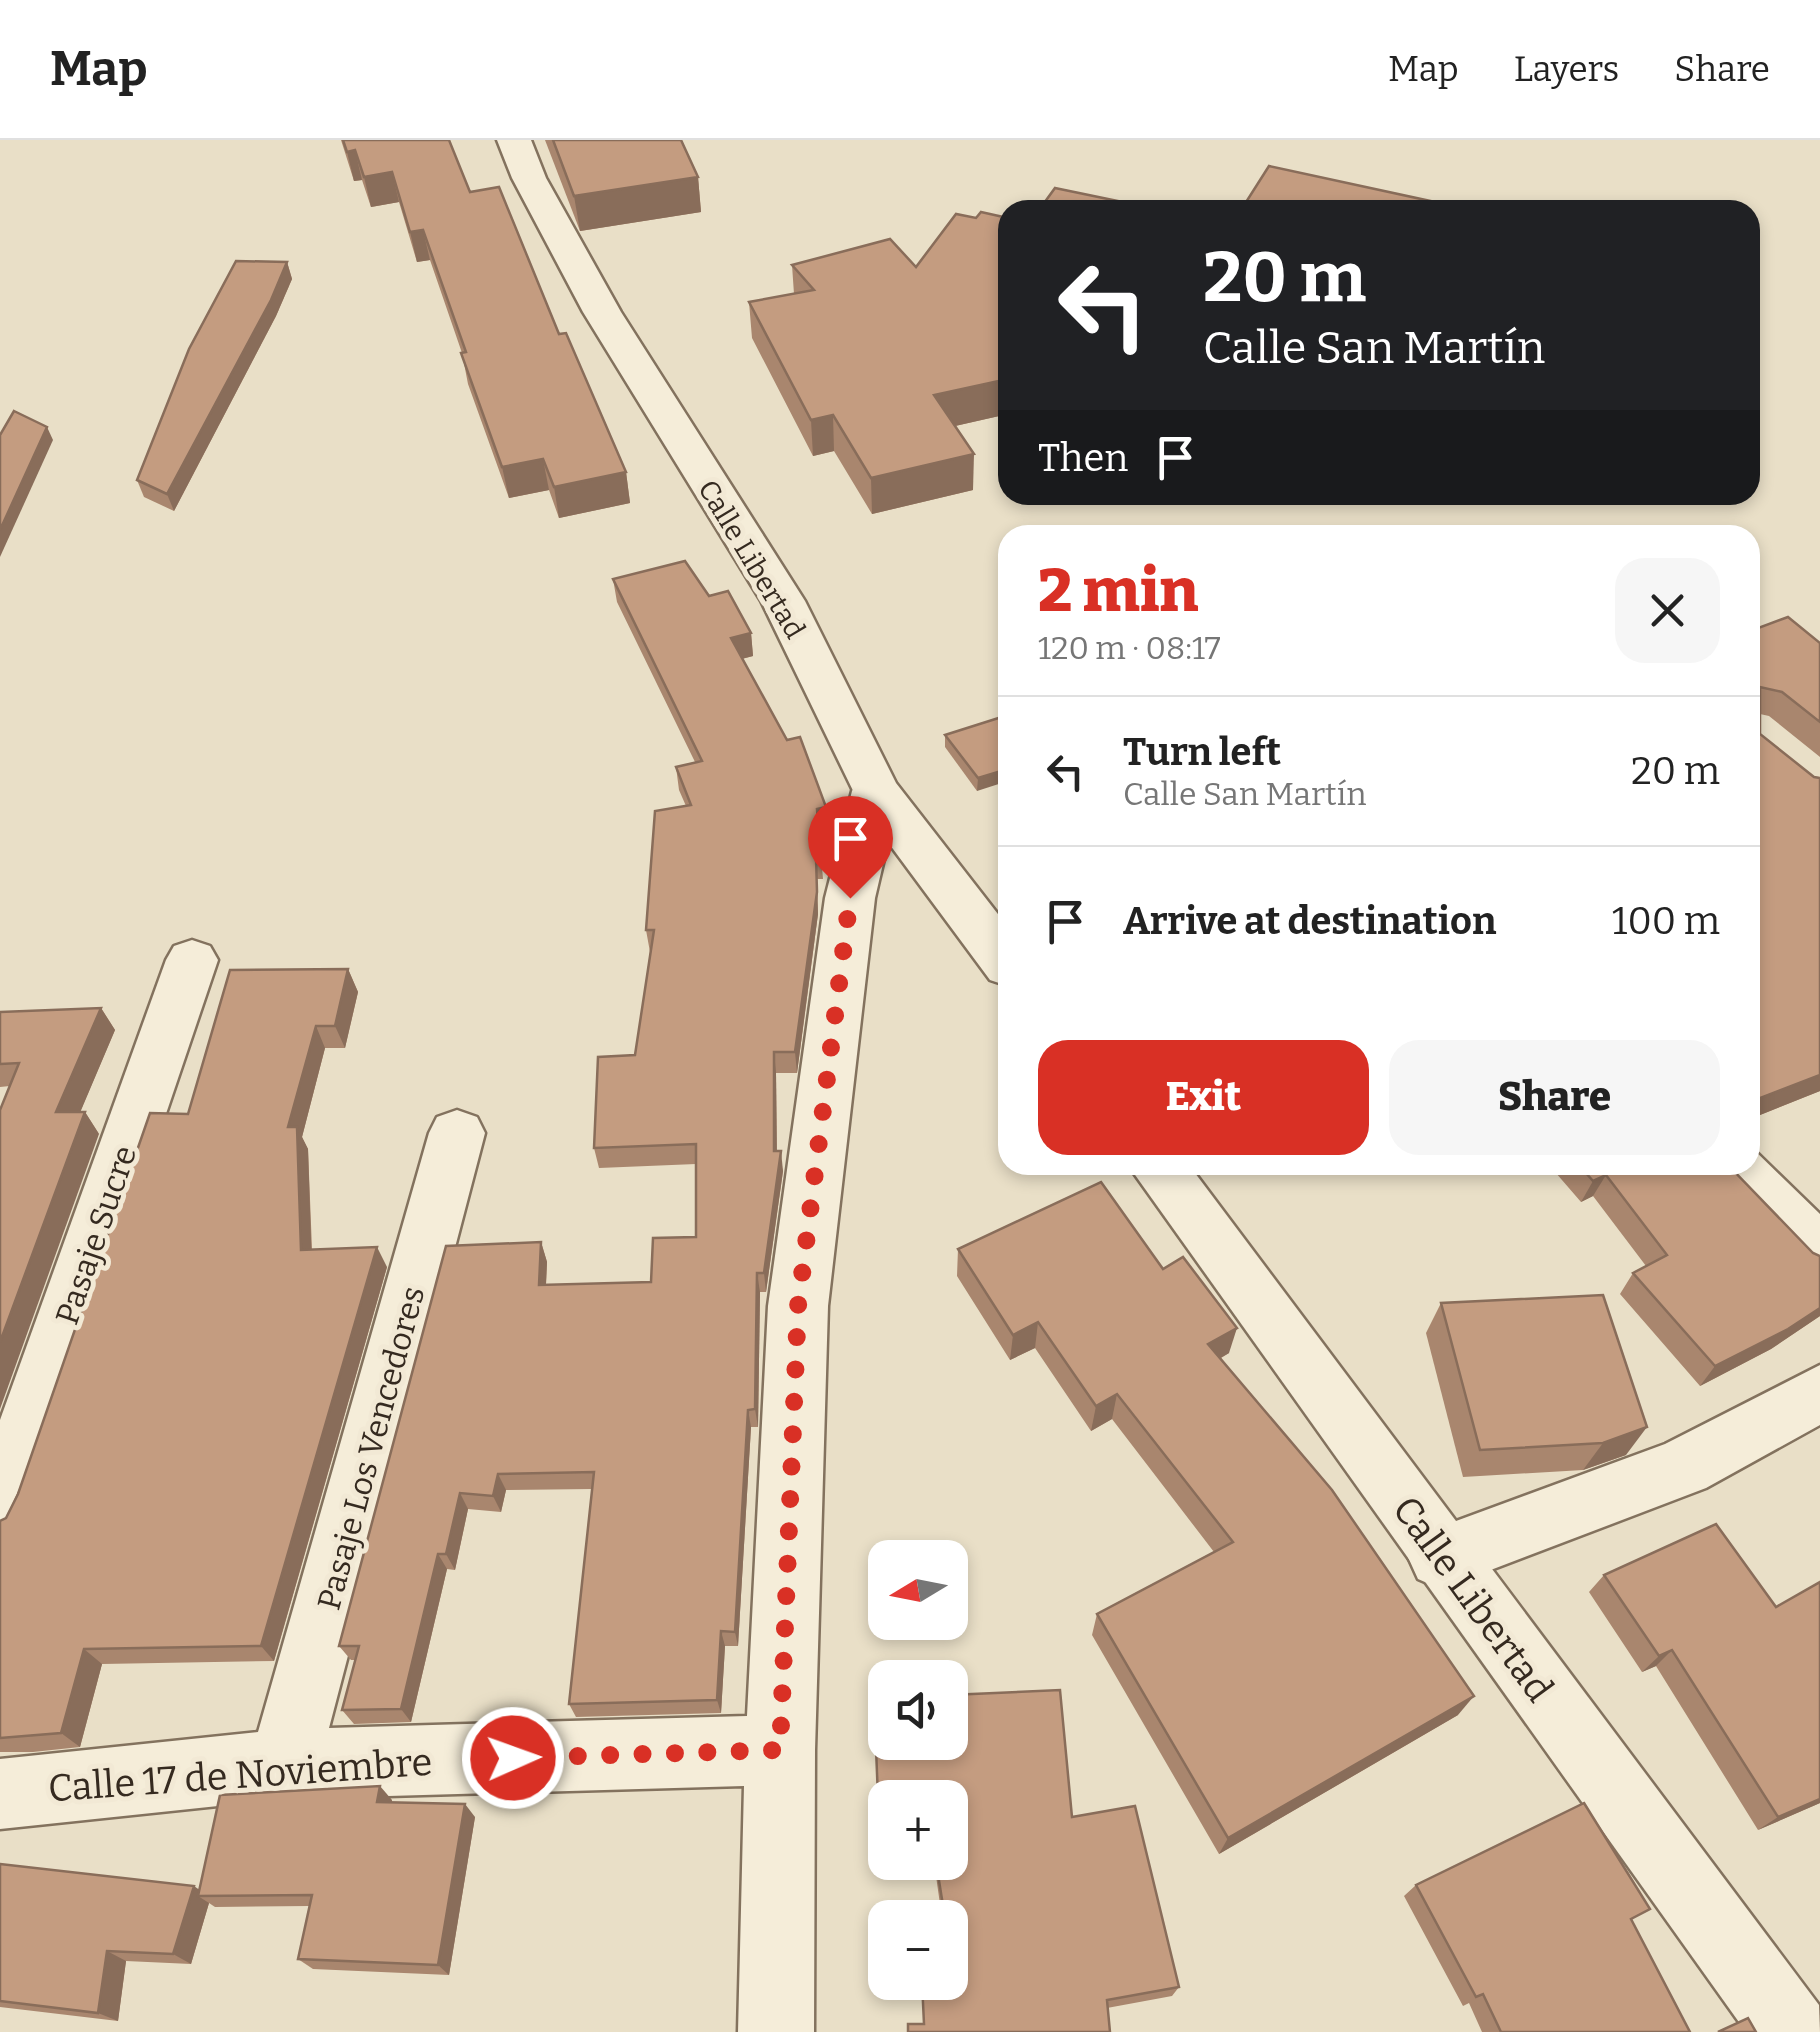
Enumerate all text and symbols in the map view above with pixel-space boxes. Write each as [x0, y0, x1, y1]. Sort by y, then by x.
text: Map [50, 40, 147, 98]
text: Map [1388, 48, 1459, 90]
text: Layers [1514, 48, 1619, 90]
text: Share [1674, 48, 1770, 90]
text: 20 m [1203, 236, 1366, 320]
icon: left [1038, 240, 1168, 370]
text: Calle San Martín [1203, 321, 1545, 375]
icon: arrive [1148, 430, 1203, 485]
text: Then [1038, 435, 1128, 481]
street label: Calle Libertad [691, 474, 812, 644]
text: 2 min [1038, 555, 1198, 627]
button: close [1615, 558, 1720, 663]
text: 120 m · 08:17 [1038, 629, 1221, 667]
text: Turn left [1123, 729, 1281, 775]
icon: left [1038, 744, 1093, 799]
text: 20 m [1631, 748, 1720, 794]
text: Calle San Martín [1123, 775, 1366, 813]
pin [808, 796, 893, 899]
icon: arrive [823, 811, 878, 866]
icon: arrive [1038, 894, 1093, 949]
text: Arrive at destination [1123, 898, 1496, 944]
text: 100 m [1612, 898, 1720, 944]
button: Exit [1038, 1040, 1369, 1155]
button: Share [1389, 1040, 1720, 1155]
street label: Pasaje Sucre [48, 1141, 144, 1329]
street label: Pasaje Los Vencedores [310, 1282, 432, 1614]
street label: Calle Libertad [1383, 1487, 1563, 1711]
north arrow [868, 1540, 968, 1640]
map controls [868, 1540, 968, 2000]
button: sound [868, 1660, 968, 1760]
position arrow [461, 1706, 565, 1810]
street label: Calle 17 de Noviembre [46, 1739, 434, 1811]
button: + [868, 1780, 968, 1880]
button: − [868, 1900, 968, 2000]

